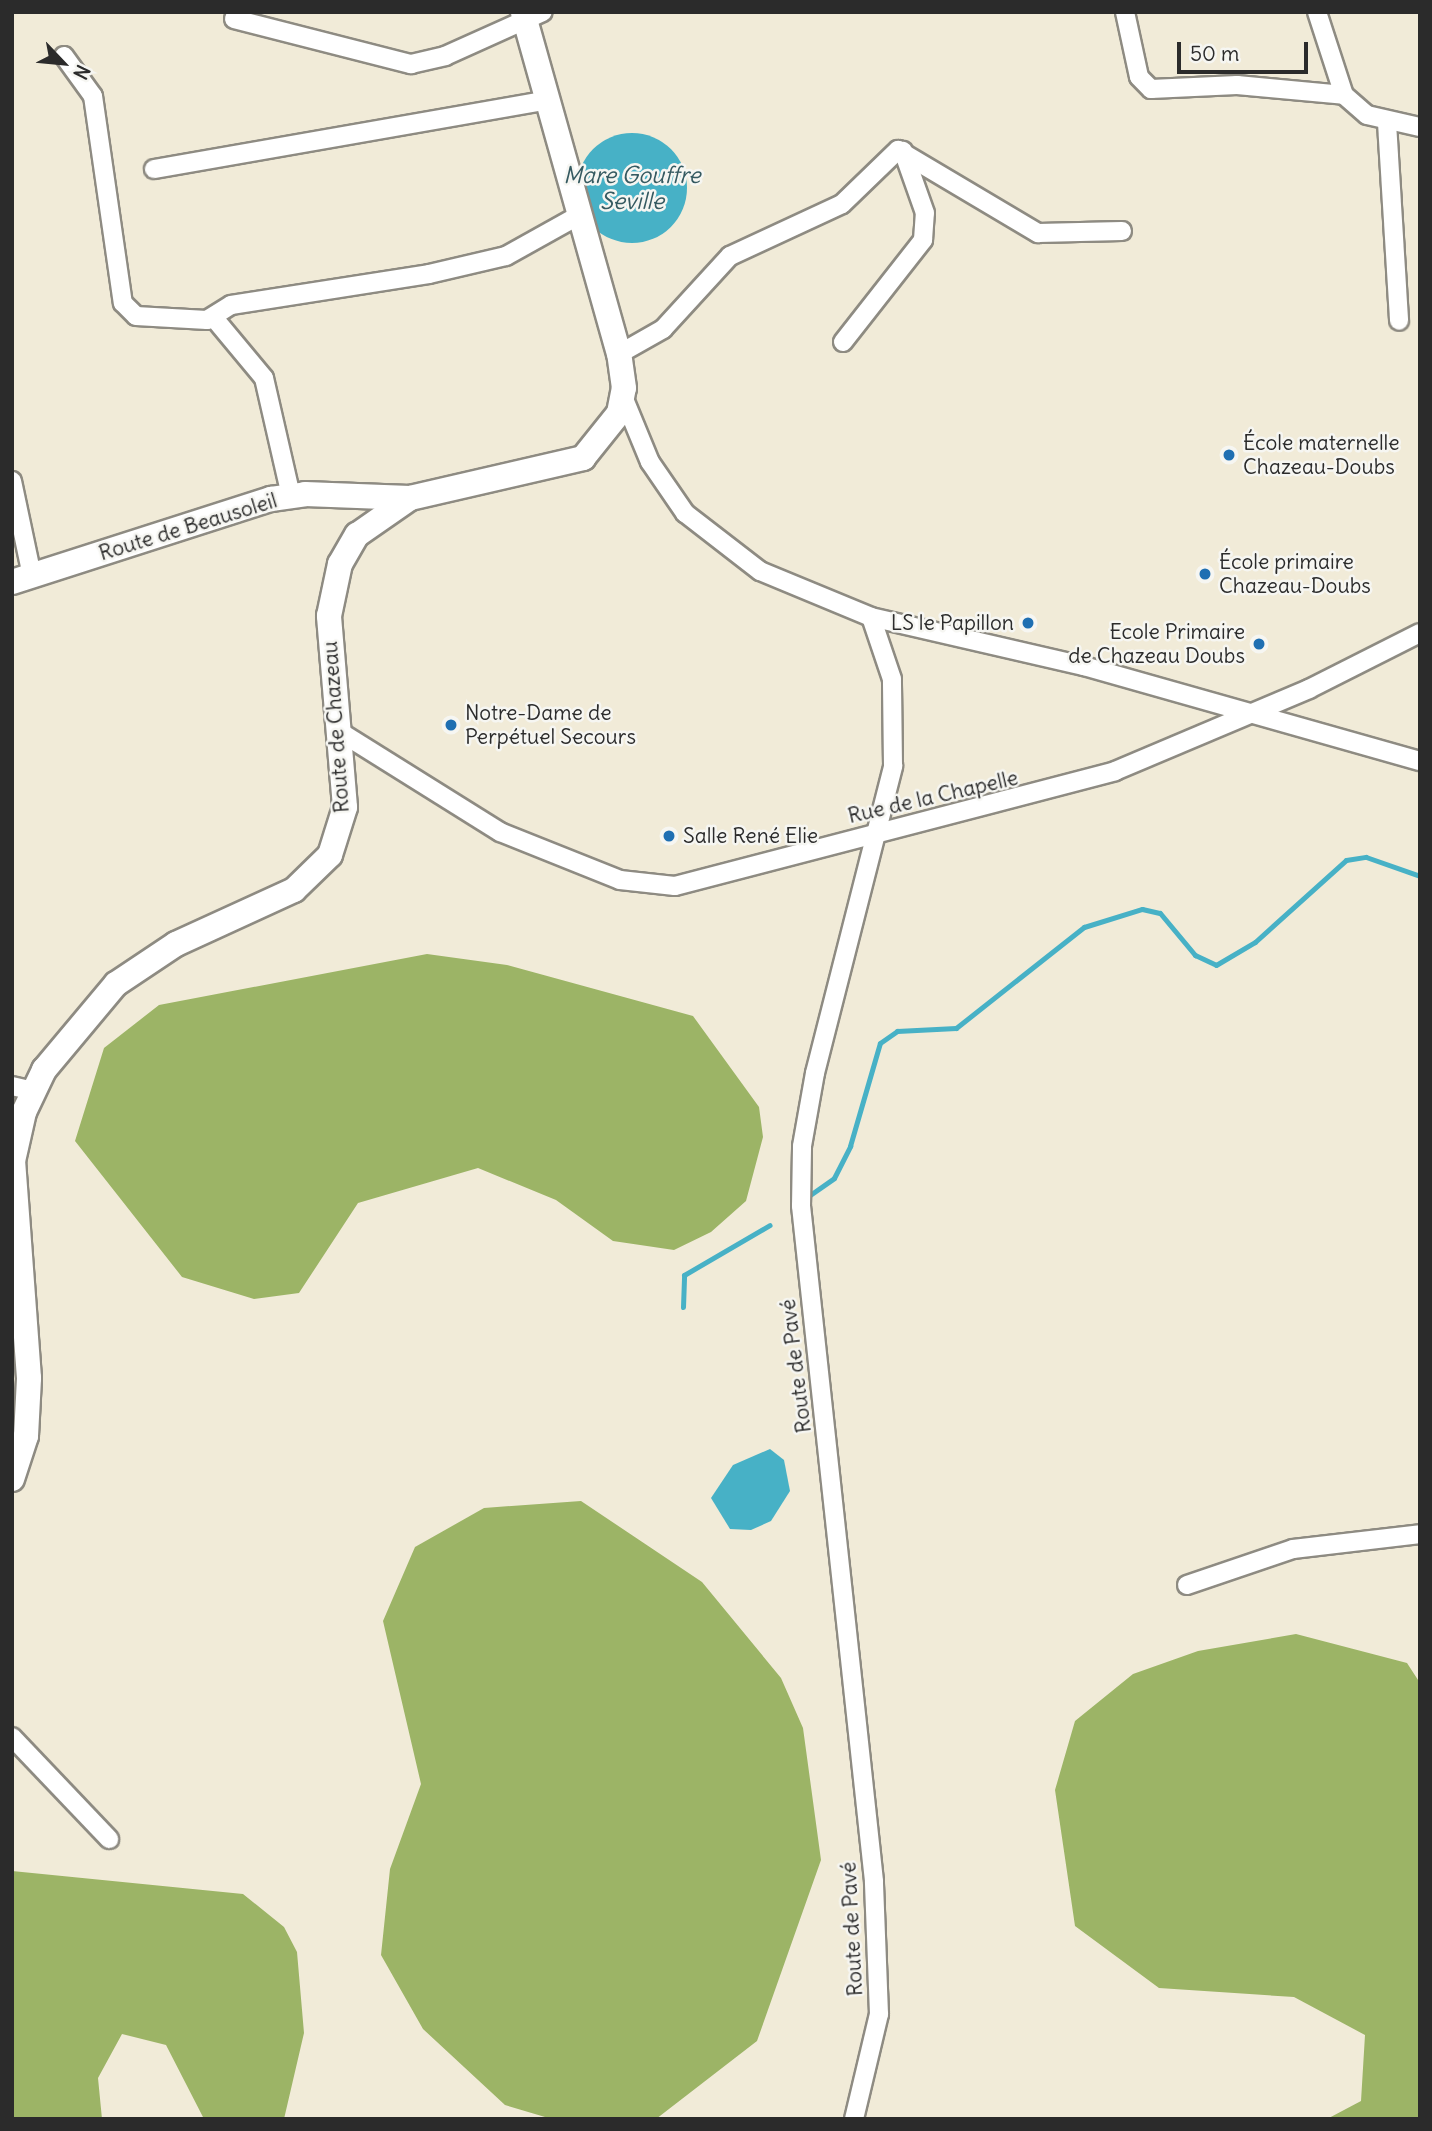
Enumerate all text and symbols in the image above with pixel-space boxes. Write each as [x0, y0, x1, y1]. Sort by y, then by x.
north arrow [28, 28, 98, 98]
scale bar [1180, 28, 1311, 72]
text: 50 m [1190, 40, 1239, 67]
text: N [68, 61, 96, 83]
water label: Mare Gouffre Seville [563, 161, 701, 215]
place label: École maternelle Chazeau-Doubs [1243, 430, 1400, 480]
marker: École maternelle Chazeau-Doubs [1221, 447, 1237, 463]
street label: Route de Beausoleil [96, 488, 280, 566]
place label: École primaire Chazeau-Doubs [1219, 549, 1371, 599]
marker: École primaire Chazeau-Doubs [1197, 566, 1213, 582]
place label: LS le Papillon [891, 610, 1014, 636]
marker: LS le Papillon [1020, 615, 1036, 631]
place label: Ecole Primaire de Chazeau Doubs [1068, 619, 1245, 669]
marker: Ecole Primaire de Chazeau Doubs [1251, 636, 1267, 652]
street label: Route de Chazeau [317, 640, 355, 814]
place label: Notre-Dame de Perpétuel Secours [465, 700, 636, 750]
marker: Notre-Dame de Perpétuel Secours [443, 717, 459, 733]
street label: Rue de la Chapelle [845, 765, 1021, 829]
place label: Salle René Elie [683, 823, 818, 849]
marker: Salle René Elie [661, 828, 677, 844]
street label: Route de Pavé [775, 1298, 817, 1434]
street label: Route de Pavé [836, 1861, 868, 1997]

